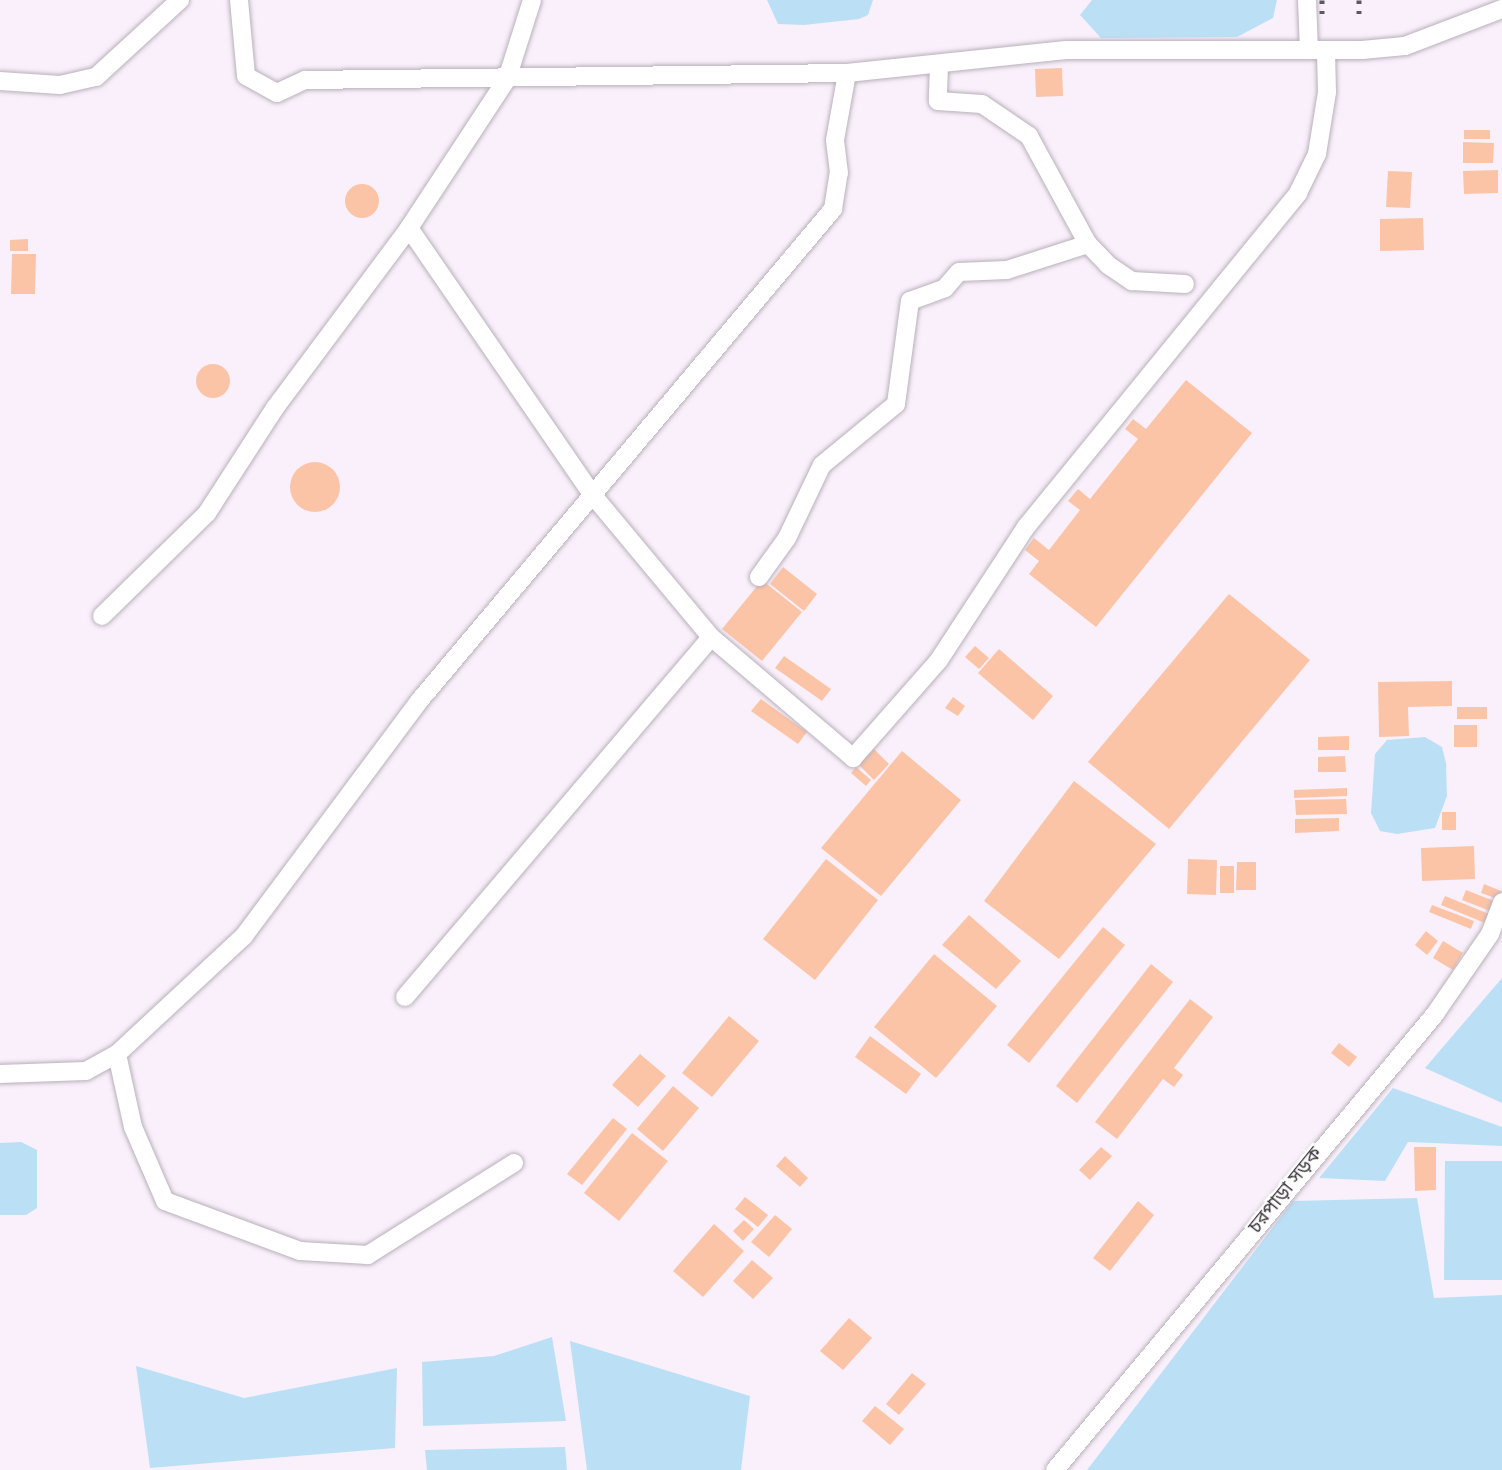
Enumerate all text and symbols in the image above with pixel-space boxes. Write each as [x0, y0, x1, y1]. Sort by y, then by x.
street label: চরপাড়া সড়ক [1243, 1142, 1327, 1238]

